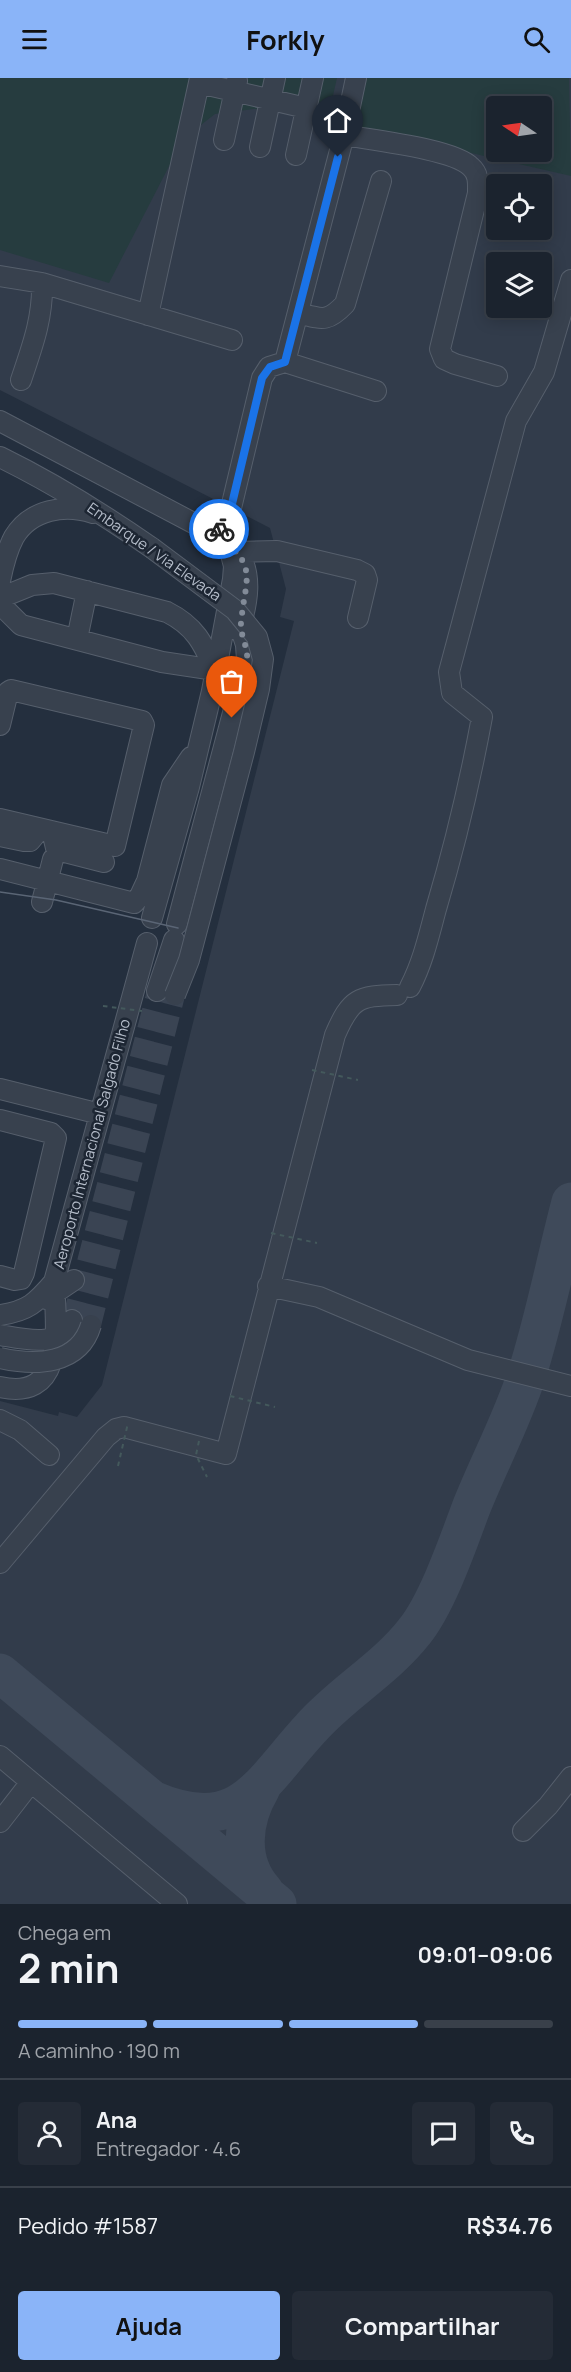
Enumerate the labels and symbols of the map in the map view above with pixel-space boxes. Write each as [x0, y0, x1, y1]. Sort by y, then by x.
pin [312, 95, 363, 157]
north arrow [486, 96, 552, 162]
street label: Embarque / Via Elevada [83, 497, 225, 606]
courier [189, 499, 249, 559]
pin [206, 656, 257, 718]
street label: Aeroporto Internacional Salgado Filho [48, 1016, 135, 1271]

